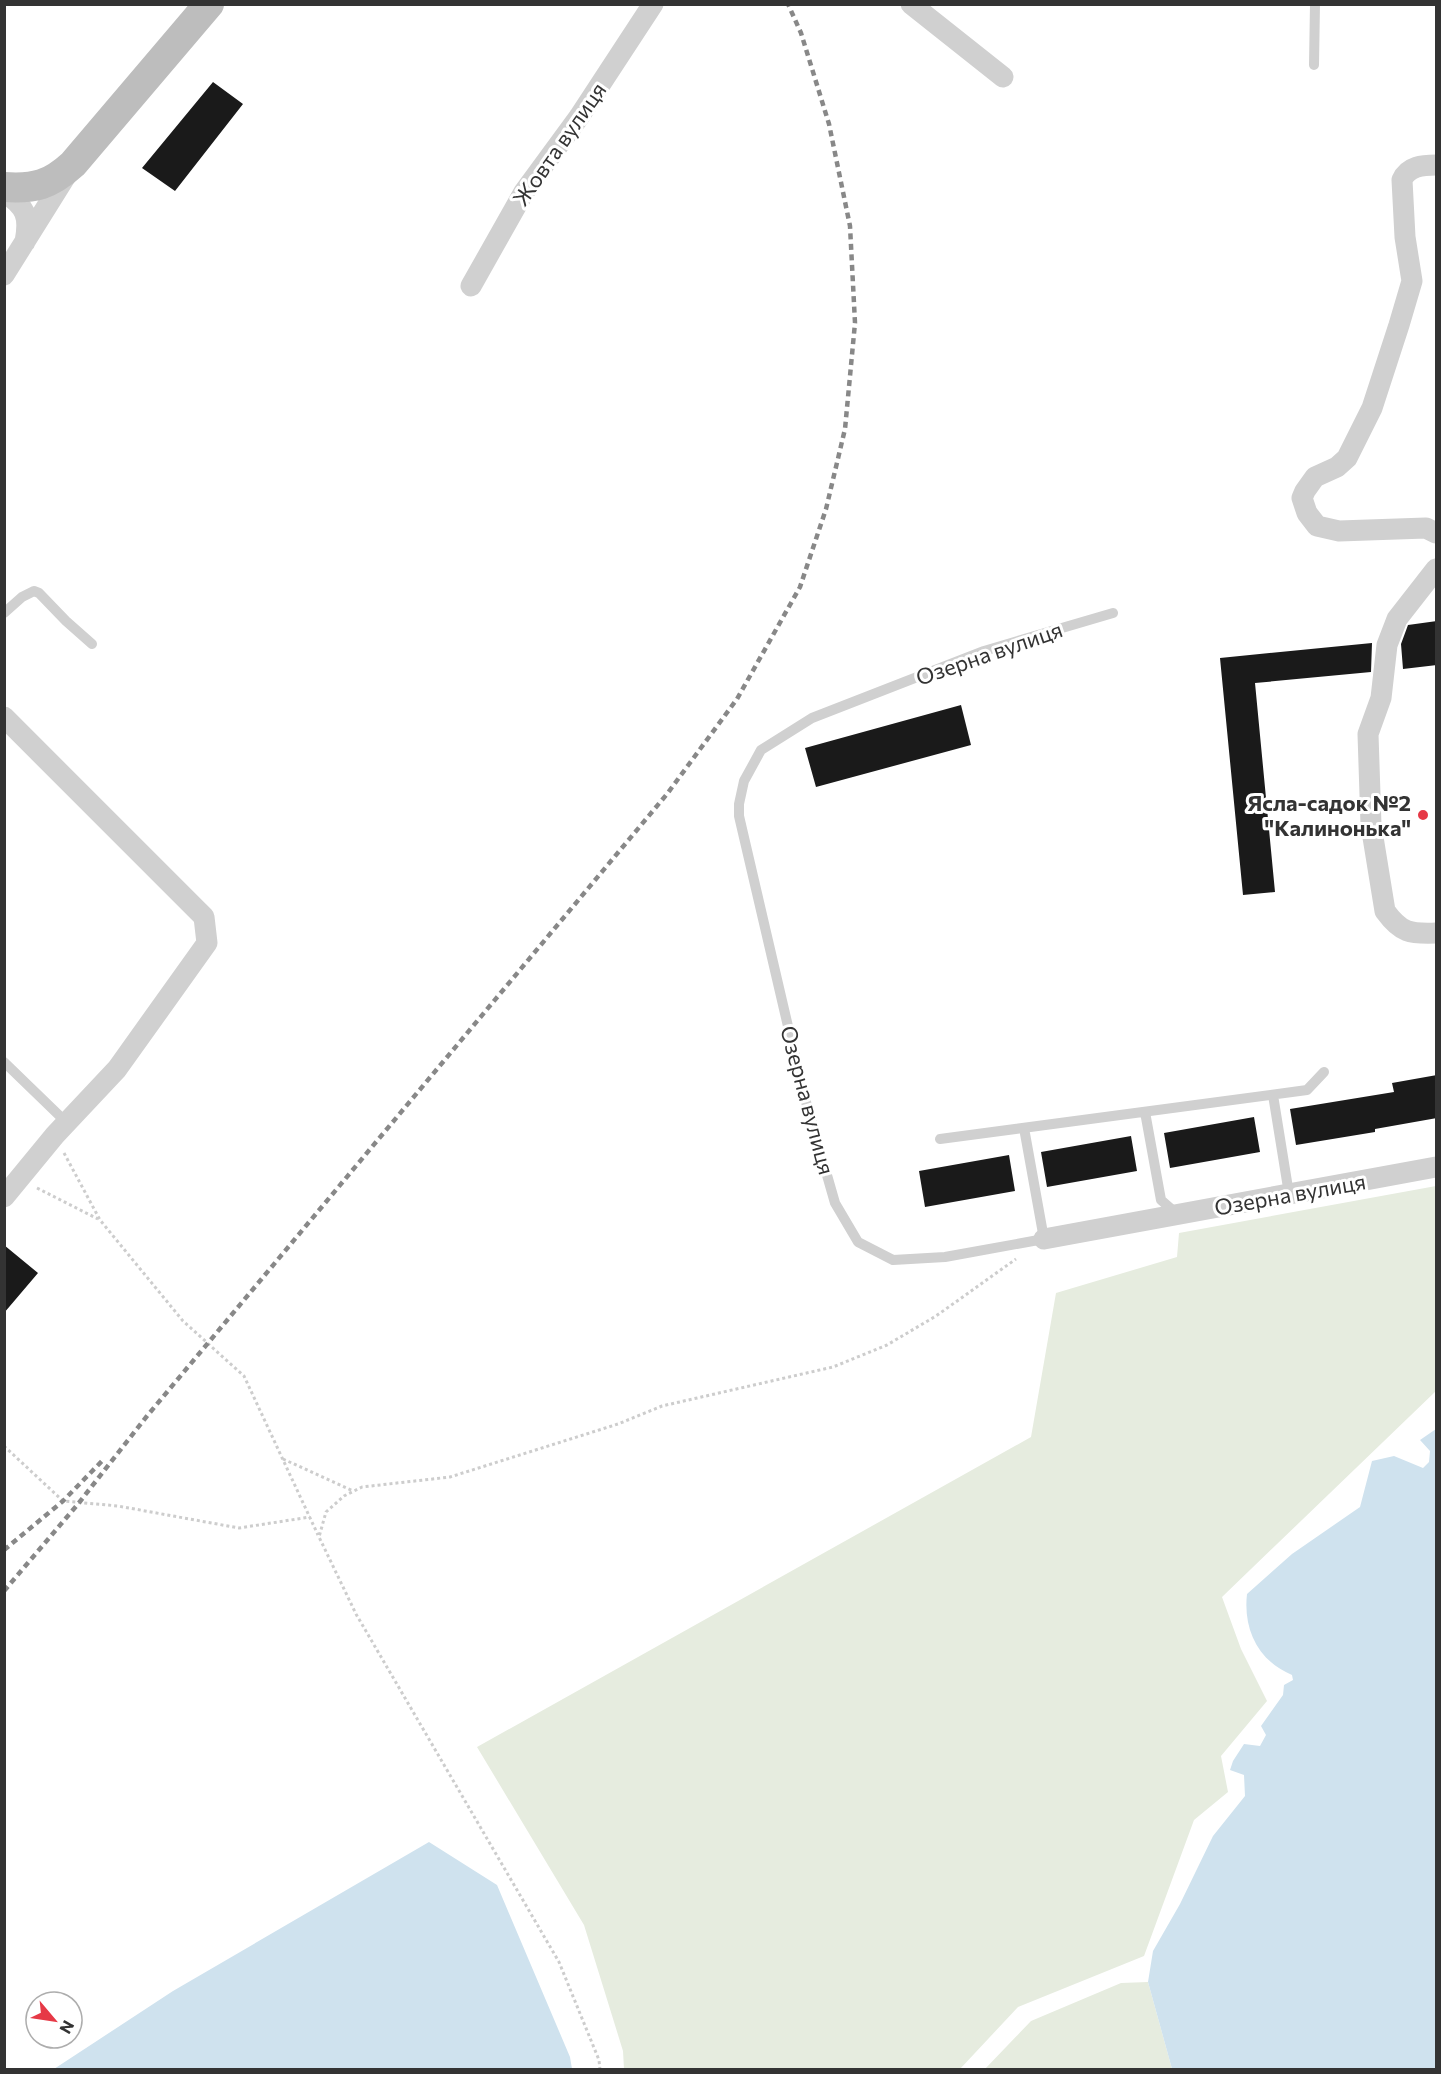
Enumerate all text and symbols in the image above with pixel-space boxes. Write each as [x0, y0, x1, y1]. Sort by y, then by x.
street label: Жовта вулиця [506, 77, 612, 211]
street label: Озерна вулиця [912, 615, 1066, 691]
place label: Ясла-садок №2 "Калинонька" [1247, 789, 1411, 841]
marker: Ясла-садок №2 "Калинонька" [1416, 808, 1430, 822]
street label: Озерна вулиця [775, 1023, 841, 1177]
street label: Озерна вулиця [1212, 1167, 1368, 1221]
north arrow [24, 1990, 84, 2050]
text: N [56, 2018, 79, 2037]

